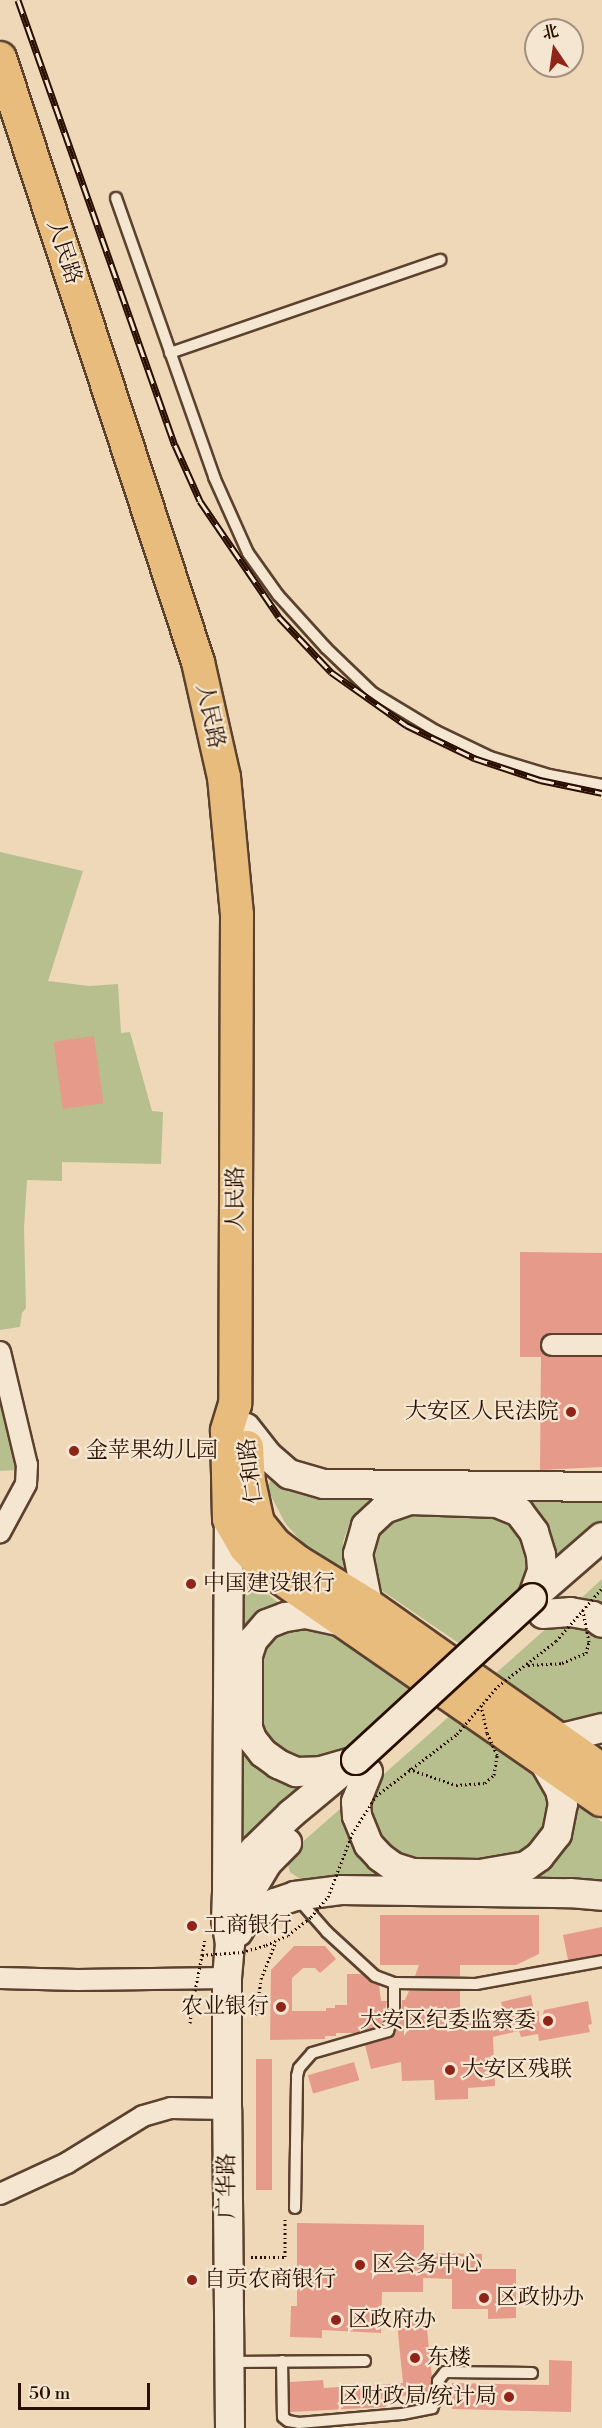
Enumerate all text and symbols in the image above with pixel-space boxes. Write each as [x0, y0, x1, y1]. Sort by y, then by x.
north arrow [524, 18, 584, 78]
text: 北 [540, 21, 560, 44]
street label: 人民路 [41, 217, 87, 287]
street label: 人民路 [190, 681, 230, 751]
street label: 人民路 [223, 1166, 249, 1232]
place label: 大安区人民法院 [405, 1399, 559, 1425]
marker: 大安区人民法院 [564, 1405, 578, 1419]
street label: 仁和路 [234, 1437, 268, 1505]
place label: 金苹果幼儿园 [86, 1438, 218, 1464]
marker: 金苹果幼儿园 [67, 1444, 81, 1458]
place label: 中国建设银行 [203, 1571, 335, 1597]
marker: 中国建设银行 [184, 1577, 198, 1591]
place label: 工商银行 [204, 1913, 292, 1939]
marker: 工商银行 [185, 1919, 199, 1933]
place label: 农业银行 [181, 1994, 269, 2020]
marker: 农业银行 [274, 2000, 288, 2014]
place label: 大安区纪委监察委 [360, 2008, 536, 2034]
marker: 大安区纪委监察委 [541, 2014, 555, 2028]
place label: 大安区残联 [462, 2057, 572, 2083]
marker: 大安区残联 [443, 2063, 457, 2077]
street label: 广华路 [214, 2153, 240, 2219]
place label: 区会务中心 [372, 2252, 482, 2278]
marker: 区会务中心 [353, 2258, 367, 2272]
place label: 自贡农商银行 [204, 2267, 336, 2293]
marker: 自贡农商银行 [185, 2273, 199, 2287]
place label: 区政协办 [496, 2285, 584, 2311]
marker: 区政协办 [477, 2291, 491, 2305]
place label: 区政府办 [348, 2307, 436, 2333]
marker: 区政府办 [329, 2313, 343, 2327]
place label: 东楼 [427, 2345, 471, 2371]
marker: 东楼 [408, 2351, 422, 2365]
scale bar [21, 2371, 153, 2409]
text: 50 m [29, 2382, 70, 2405]
place label: 区财政局/统计局 [339, 2384, 497, 2410]
marker: 区财政局/统计局 [502, 2390, 516, 2404]

